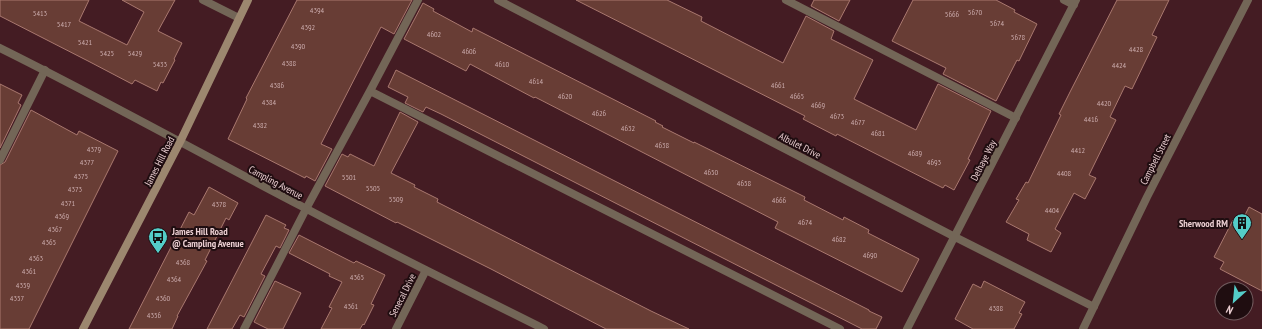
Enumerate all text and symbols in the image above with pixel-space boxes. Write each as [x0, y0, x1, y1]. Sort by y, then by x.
house number: 4394 [310, 5, 325, 15]
house number: 5670 [968, 7, 983, 17]
house number: 5413 [33, 8, 48, 18]
house number: 5666 [945, 9, 960, 19]
house number: 5674 [990, 18, 1005, 28]
house number: 5417 [57, 19, 72, 29]
house number: 4392 [301, 22, 316, 32]
house number: 4602 [427, 29, 442, 39]
house number: 5678 [1011, 32, 1026, 42]
house number: 5421 [78, 37, 93, 47]
house number: 4390 [291, 41, 306, 51]
house number: 4428 [1129, 44, 1144, 54]
house number: 4606 [462, 46, 477, 56]
house number: 5425 [100, 48, 114, 58]
house number: 5429 [128, 48, 143, 58]
house number: 4388 [282, 58, 297, 68]
house number: 5433 [153, 59, 168, 69]
house number: 4610 [495, 59, 510, 69]
house number: 4424 [1112, 60, 1127, 70]
house number: 4614 [529, 76, 544, 86]
house number: 4386 [270, 80, 285, 90]
house number: 4661 [771, 80, 786, 90]
house number: 4620 [558, 91, 573, 101]
house number: 4665 [790, 91, 804, 101]
house number: 4384 [262, 97, 277, 107]
house number: 4420 [1097, 98, 1112, 108]
house number: 4669 [811, 100, 826, 110]
house number: 4626 [592, 108, 607, 118]
house number: 4673 [830, 111, 845, 121]
house number: 4416 [1084, 114, 1099, 124]
house number: 4677 [851, 117, 866, 127]
house number: 4382 [253, 120, 268, 130]
house number: 4632 [621, 123, 636, 133]
house number: 4681 [871, 128, 886, 138]
street label: Albulet Drive [777, 129, 823, 162]
street label: Campbell Street [1137, 131, 1174, 187]
street label: James Hill Road [141, 134, 177, 189]
street label: Delhaye Way [968, 137, 999, 183]
house number: 4638 [655, 140, 670, 150]
house number: 4379 [87, 144, 102, 154]
house number: 4412 [1071, 145, 1086, 155]
house number: 4689 [908, 148, 923, 158]
house number: 4377 [80, 157, 95, 167]
house number: 4693 [927, 157, 942, 167]
street label: Campling Avenue [246, 163, 305, 202]
house number: 4650 [704, 167, 719, 177]
house number: 4408 [1057, 168, 1072, 178]
house number: 4375 [74, 171, 88, 181]
house number: 5501 [342, 172, 357, 182]
house number: 4658 [737, 178, 752, 188]
house number: 5505 [366, 183, 380, 193]
house number: 4373 [68, 184, 83, 194]
house number: 5509 [389, 194, 404, 204]
house number: 4666 [772, 195, 787, 205]
house number: 4371 [61, 198, 76, 208]
house number: 4378 [212, 199, 227, 209]
house number: 4404 [1045, 205, 1060, 215]
house number: 4369 [55, 211, 70, 221]
building icon: Sherwood RM [1231, 212, 1253, 240]
house number: 4674 [798, 217, 813, 227]
place label: Sherwood RM [1179, 217, 1228, 230]
house number: 4367 [48, 224, 63, 234]
place label: James Hill Road @ Campling Avenue [171, 225, 244, 250]
bus stop icon: James Hill Road @ Campling Avenue [147, 226, 169, 254]
house number: 4682 [832, 234, 847, 244]
house number: 4365 [42, 237, 56, 247]
house number: 4690 [863, 250, 878, 260]
house number: 4363 [29, 253, 44, 263]
house number: 4368 [176, 257, 191, 267]
house number: 4361 [22, 266, 37, 276]
street label: Senecal Drive [386, 271, 419, 319]
house number: 4365 [350, 272, 364, 282]
house number: 4364 [167, 274, 182, 284]
house number: 4359 [16, 280, 31, 290]
north arrow [1214, 281, 1254, 321]
house number: 4357 [10, 293, 25, 303]
house number: 4360 [156, 293, 171, 303]
house number: 4361 [344, 301, 359, 311]
text: N [1224, 302, 1235, 317]
house number: 4388 [989, 303, 1004, 313]
house number: 4356 [147, 310, 162, 320]

